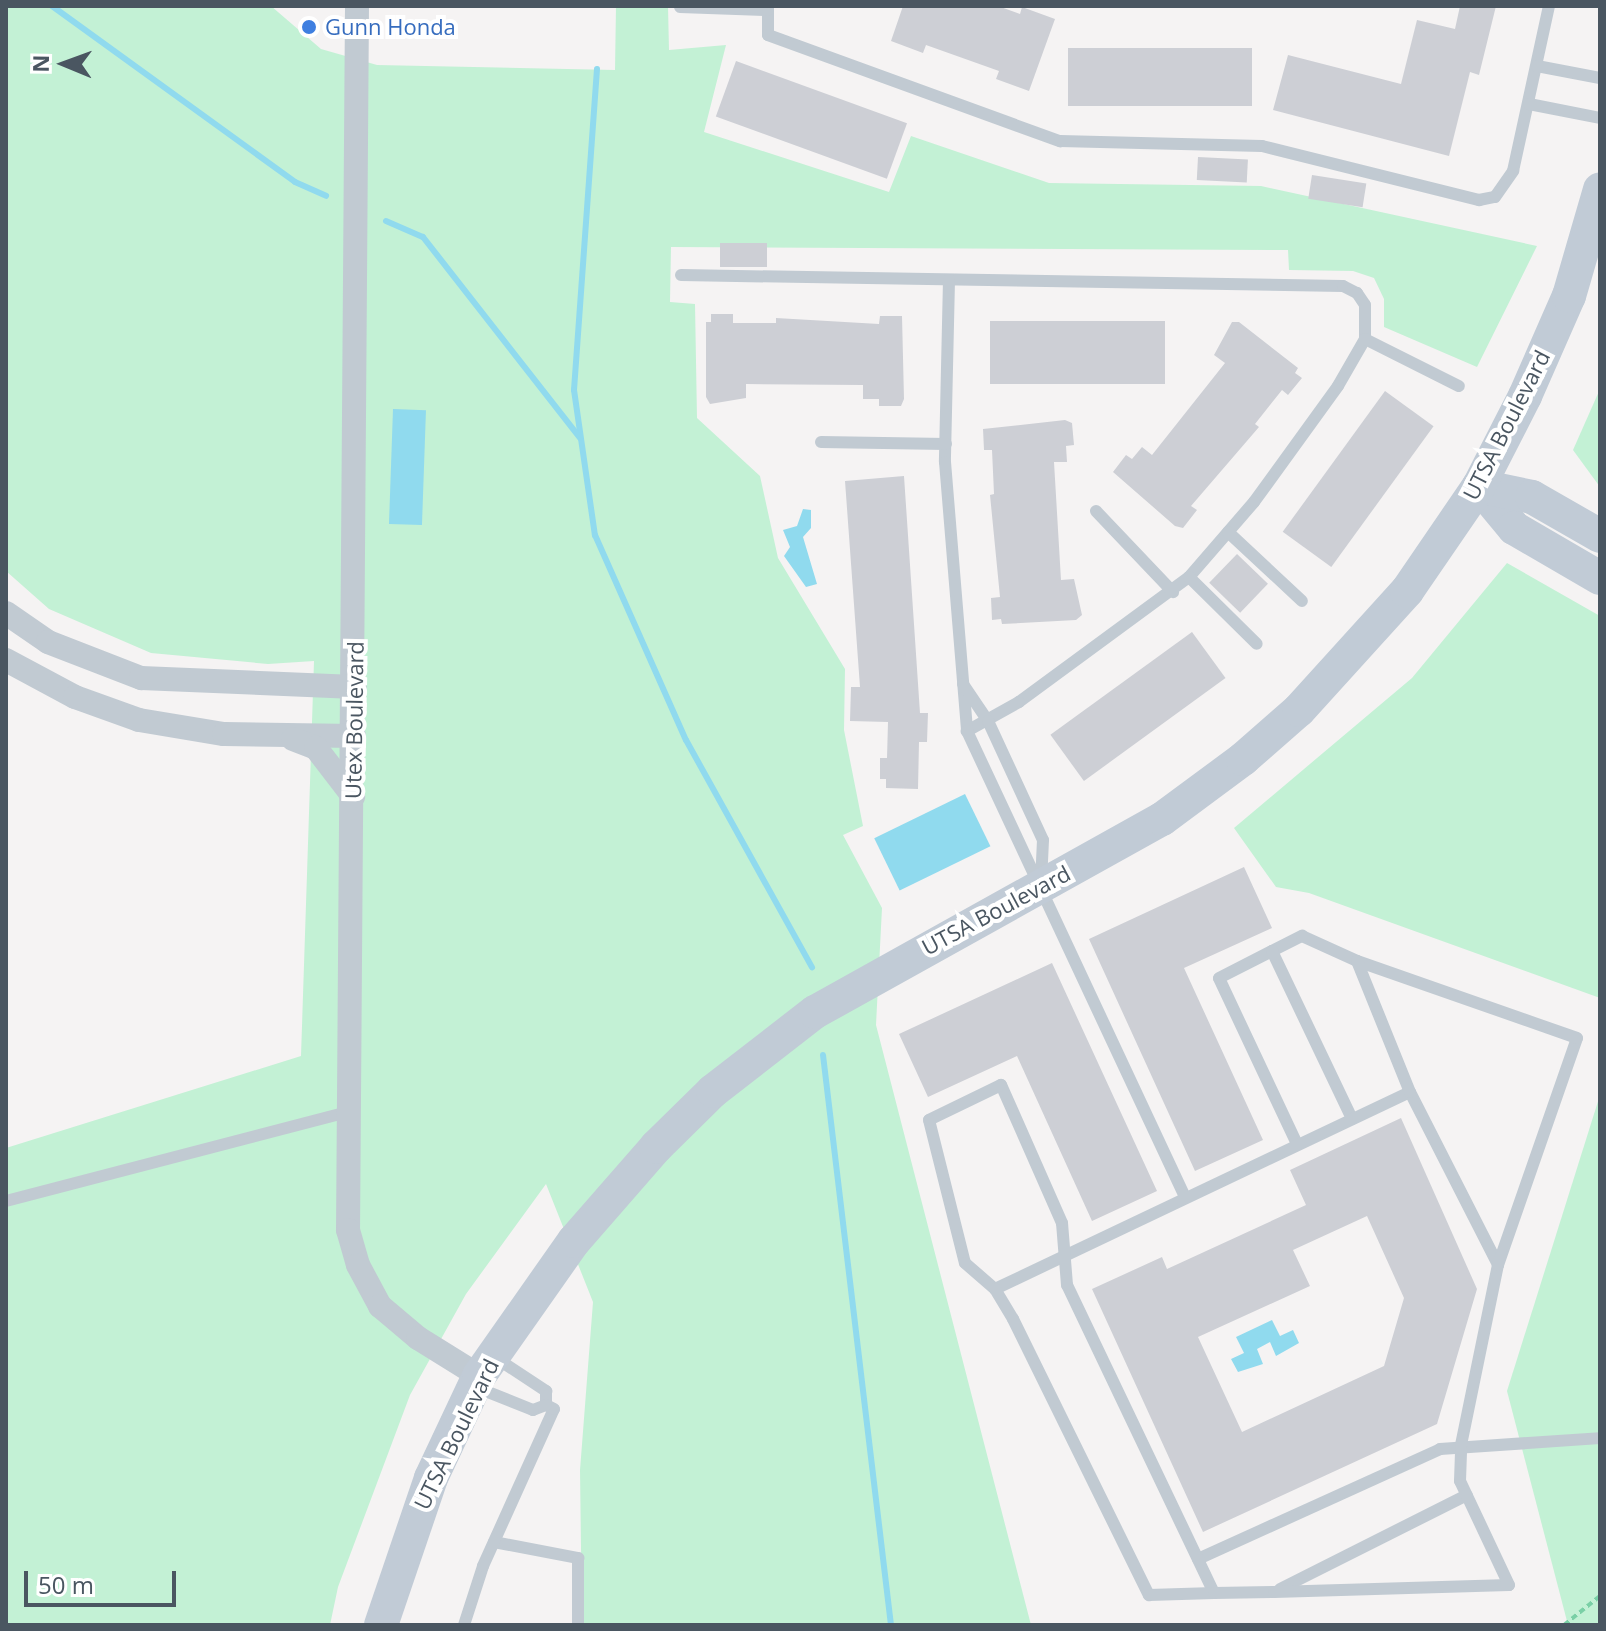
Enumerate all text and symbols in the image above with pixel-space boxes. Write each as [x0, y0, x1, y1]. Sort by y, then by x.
place label: Gunn Honda [325, 14, 456, 40]
marker: Gunn Honda [300, 18, 318, 36]
north arrow [24, 24, 104, 104]
text: N [25, 54, 55, 73]
street label: UTSA Boulevard [1457, 346, 1555, 504]
street label: Utex Boulevard [339, 641, 369, 799]
street label: UTSA Boulevard [917, 860, 1075, 960]
street label: UTSA Boulevard [408, 1354, 504, 1514]
scale bar [28, 1555, 180, 1605]
text: 50 m [38, 1568, 94, 1601]

